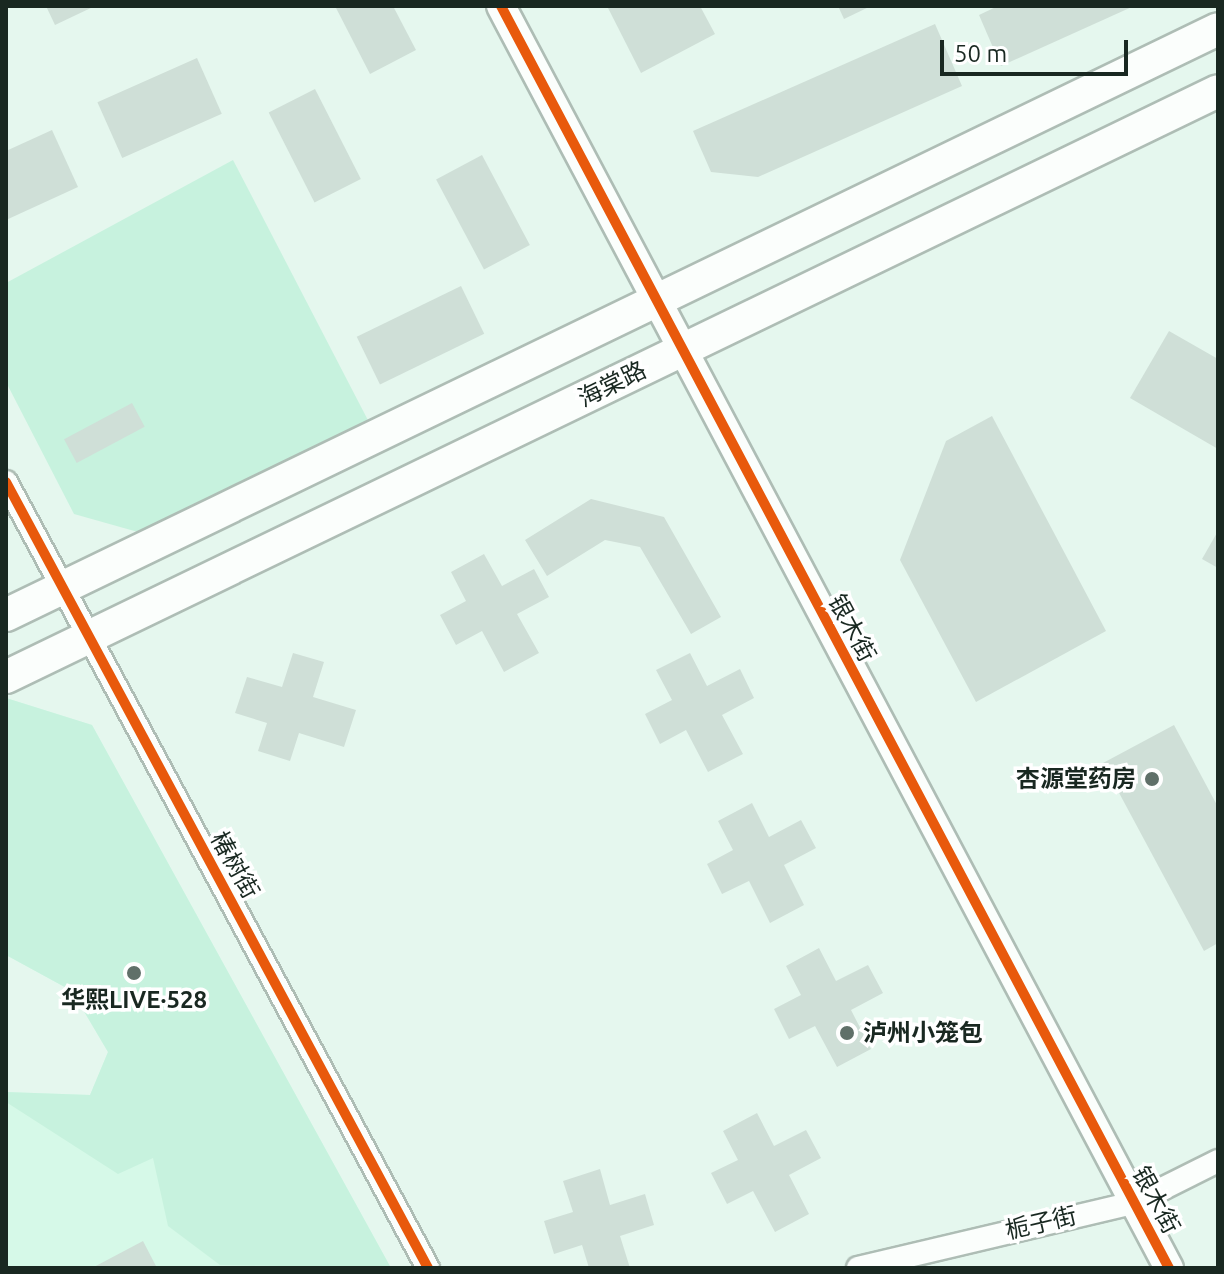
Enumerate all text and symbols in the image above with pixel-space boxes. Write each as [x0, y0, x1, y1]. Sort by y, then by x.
scale bar [944, 24, 1132, 74]
text: 50 m [954, 40, 1007, 67]
street label: 海棠路 [573, 355, 651, 413]
street label: 银木街 [822, 589, 882, 667]
place label: 杏源堂药房 [1016, 765, 1136, 793]
marker: 杏源堂药房 [1143, 770, 1161, 788]
street label: 椿树街 [205, 827, 265, 903]
marker: 华熙LIVE·528 [125, 964, 143, 982]
place label: 华熙LIVE·528 [61, 986, 207, 1014]
place label: 泸州小笼包 [863, 1019, 983, 1047]
marker: 泸州小笼包 [838, 1024, 856, 1042]
street label: 银木街 [1126, 1161, 1186, 1239]
street label: 栀子街 [1003, 1201, 1079, 1245]

